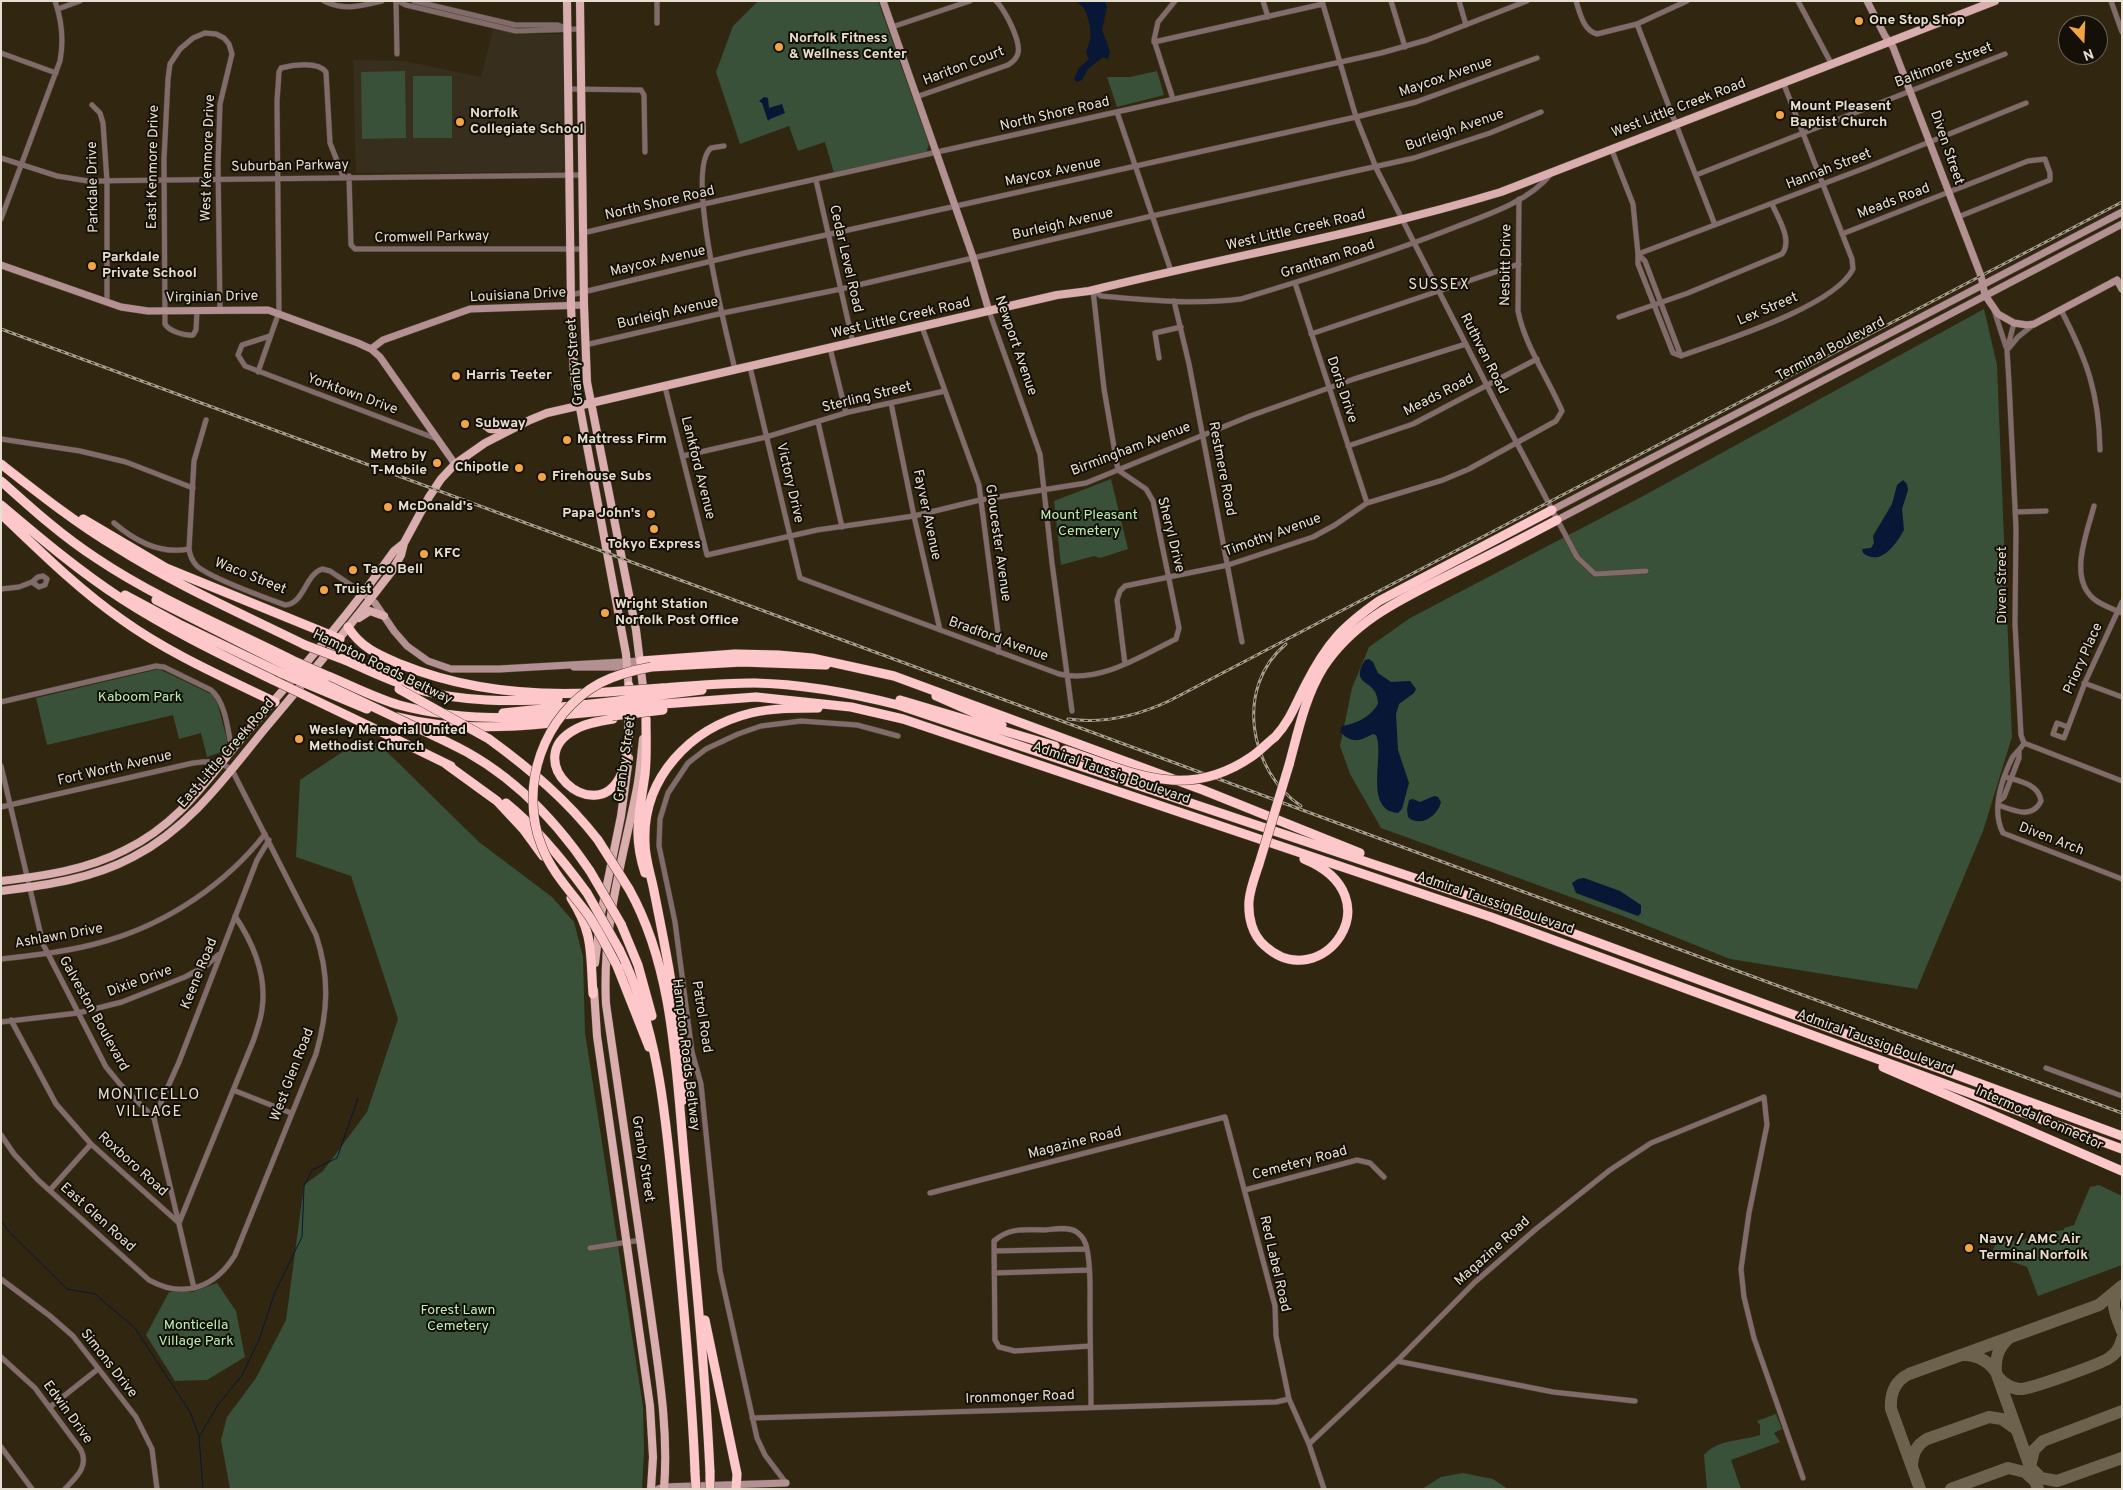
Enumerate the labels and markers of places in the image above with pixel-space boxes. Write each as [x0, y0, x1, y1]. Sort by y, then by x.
place label: One Stop Shop [1869, 13, 1965, 29]
marker: One Stop Shop [1853, 15, 1865, 27]
place label: Norfolk Fitness & Wellness Center [789, 31, 907, 64]
marker: Norfolk Fitness & Wellness Center [773, 41, 785, 53]
place label: Mount Pleasent Baptist Church [1790, 99, 1891, 132]
place label: Norfolk Collegiate School [470, 106, 584, 138]
marker: Mount Pleasent Baptist Church [1774, 109, 1786, 121]
marker: Norfolk Collegiate School [454, 116, 466, 128]
place label: Parkdale Private School [102, 250, 197, 282]
marker: Parkdale Private School [86, 260, 98, 272]
place label: Harris Teeter [466, 368, 552, 384]
marker: Harris Teeter [450, 370, 462, 382]
place label: Subway [475, 416, 526, 432]
marker: Subway [459, 418, 471, 430]
place label: Mattress Firm [577, 432, 667, 448]
marker: Mattress Firm [561, 434, 573, 446]
place label: Metro by T-Mobile [370, 447, 427, 480]
marker: Metro by T-Mobile [431, 457, 443, 469]
place label: Chipotle [455, 460, 509, 476]
marker: Chipotle [513, 462, 525, 474]
place label: Firehouse Subs [552, 469, 652, 485]
marker: Firehouse Subs [536, 471, 548, 483]
place label: McDonald's [398, 499, 473, 515]
marker: McDonald's [382, 501, 394, 513]
place label: Papa John's [562, 506, 641, 522]
marker: Papa John's [645, 508, 657, 520]
marker: Tokyo Express [648, 523, 660, 535]
place label: Tokyo Express [607, 537, 701, 553]
place label: KFC [434, 546, 461, 562]
marker: KFC [418, 548, 430, 560]
place label: Taco Bell [363, 562, 423, 578]
marker: Taco Bell [347, 564, 359, 576]
place label: Truist [334, 582, 372, 598]
marker: Truist [318, 584, 330, 596]
place label: Wright Station Norfolk Post Office [615, 597, 739, 630]
marker: Wright Station Norfolk Post Office [599, 607, 611, 619]
place label: Wesley Memorial United Methodist Church [309, 723, 466, 756]
marker: Wesley Memorial United Methodist Church [293, 733, 305, 745]
place label: Navy / AMC Air Terminal Norfolk [1979, 1232, 2088, 1264]
marker: Navy / AMC Air Terminal Norfolk [1963, 1242, 1975, 1254]

